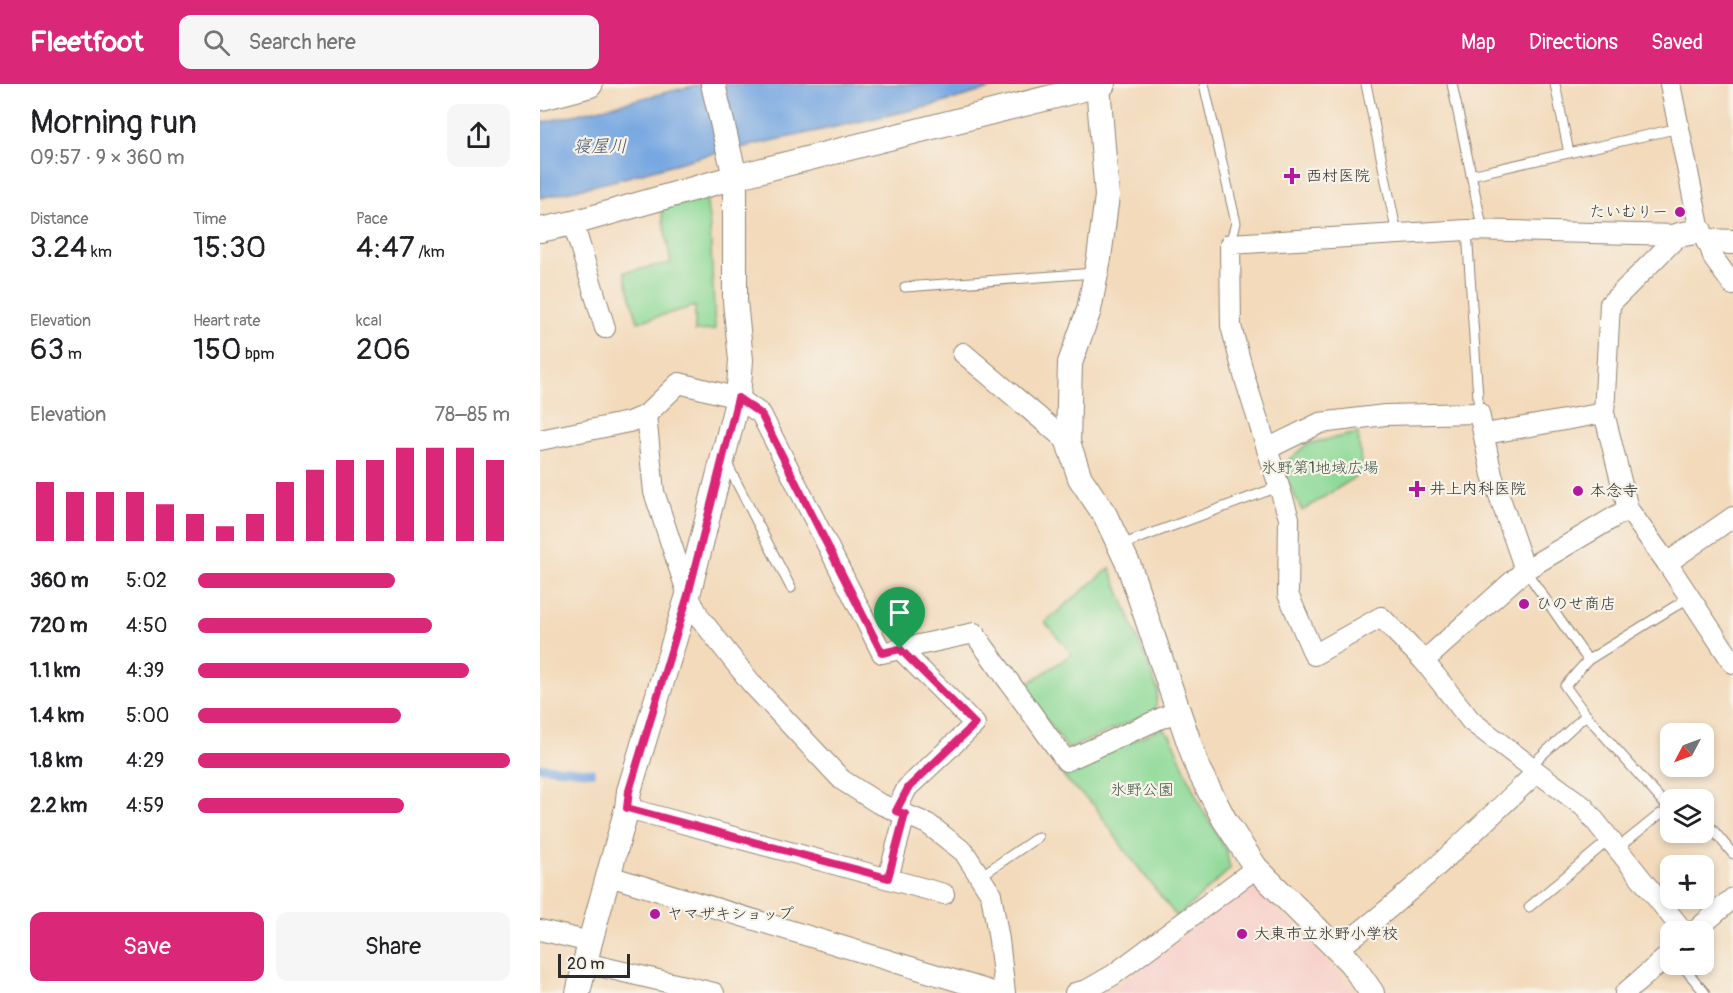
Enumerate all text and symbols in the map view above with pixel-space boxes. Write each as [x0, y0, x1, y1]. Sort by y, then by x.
search box [179, 15, 599, 69]
text: Fleetfoot [30, 25, 143, 60]
icon: search [200, 26, 233, 59]
text: Search here [248, 28, 356, 56]
text: Map [1461, 29, 1496, 56]
text: Directions [1529, 29, 1618, 56]
text: Saved [1651, 29, 1703, 56]
text: Morning run [30, 102, 197, 143]
button: share [447, 104, 510, 167]
water label: 寝屋川 [573, 135, 627, 158]
text: 09:57 · 9 × 360 m [30, 145, 184, 170]
place label: 西村医院 [1306, 166, 1370, 186]
marker: 西村医院 [1283, 167, 1301, 185]
place label: たいむりー [1589, 202, 1668, 222]
marker: たいむりー [1673, 205, 1687, 219]
text: Distance [30, 209, 89, 229]
text: Time [193, 209, 226, 229]
text: Pace [356, 209, 388, 229]
text: 3.24 [30, 229, 87, 266]
text: 15:30 [193, 229, 266, 266]
text: 4:47 [356, 229, 415, 266]
text: km [87, 242, 112, 262]
text: /km [415, 242, 445, 262]
text: Elevation [30, 311, 91, 331]
text: Heart rate [193, 311, 260, 331]
text: kcal [356, 311, 382, 331]
text: 63 [30, 331, 64, 368]
text: 150 [193, 331, 241, 368]
text: 206 [356, 331, 411, 368]
text: m [64, 344, 82, 364]
text: bpm [241, 344, 275, 364]
text: Elevation [30, 402, 106, 427]
text: 78–85 m [435, 402, 510, 427]
park label: 氷野第1地域広場 [1261, 458, 1379, 478]
place label: 井上内科医院 [1430, 479, 1526, 499]
marker: 井上内科医院 [1408, 480, 1426, 498]
place label: 本念寺 [1590, 481, 1638, 501]
marker: 本念寺 [1571, 484, 1585, 498]
text: 360 m [30, 568, 89, 593]
text: 5:02 [126, 568, 167, 593]
pin [874, 587, 925, 649]
place label: ひのせ商店 [1536, 594, 1616, 614]
icon: arrive [883, 596, 916, 629]
marker: ひのせ商店 [1517, 597, 1531, 611]
text: 720 m [30, 613, 88, 638]
text: 4:50 [126, 613, 167, 638]
text: 1.1 km [30, 658, 80, 683]
text: 4:39 [126, 658, 164, 683]
text: 1.4 km [30, 703, 84, 728]
text: 5:00 [126, 703, 170, 728]
north arrow [1660, 723, 1714, 777]
map controls [1660, 723, 1714, 975]
text: 1.8 km [30, 748, 83, 773]
text: 4:29 [126, 748, 164, 773]
park label: 氷野公園 [1110, 780, 1174, 800]
button: layers [1660, 789, 1714, 843]
text: 2.2 km [30, 793, 87, 818]
text: 4:59 [126, 793, 164, 818]
button: + [1660, 855, 1714, 909]
place label: ヤマザキショップ [667, 904, 794, 924]
marker: ヤマザキショップ [648, 907, 662, 921]
button: Save [30, 912, 264, 981]
button: Share [276, 912, 510, 981]
button: − [1660, 921, 1714, 975]
place label: 大東市立氷野小学校 [1254, 924, 1398, 944]
marker: 大東市立氷野小学校 [1235, 927, 1249, 941]
scale bar [558, 951, 630, 978]
text: 20 m [567, 954, 605, 974]

